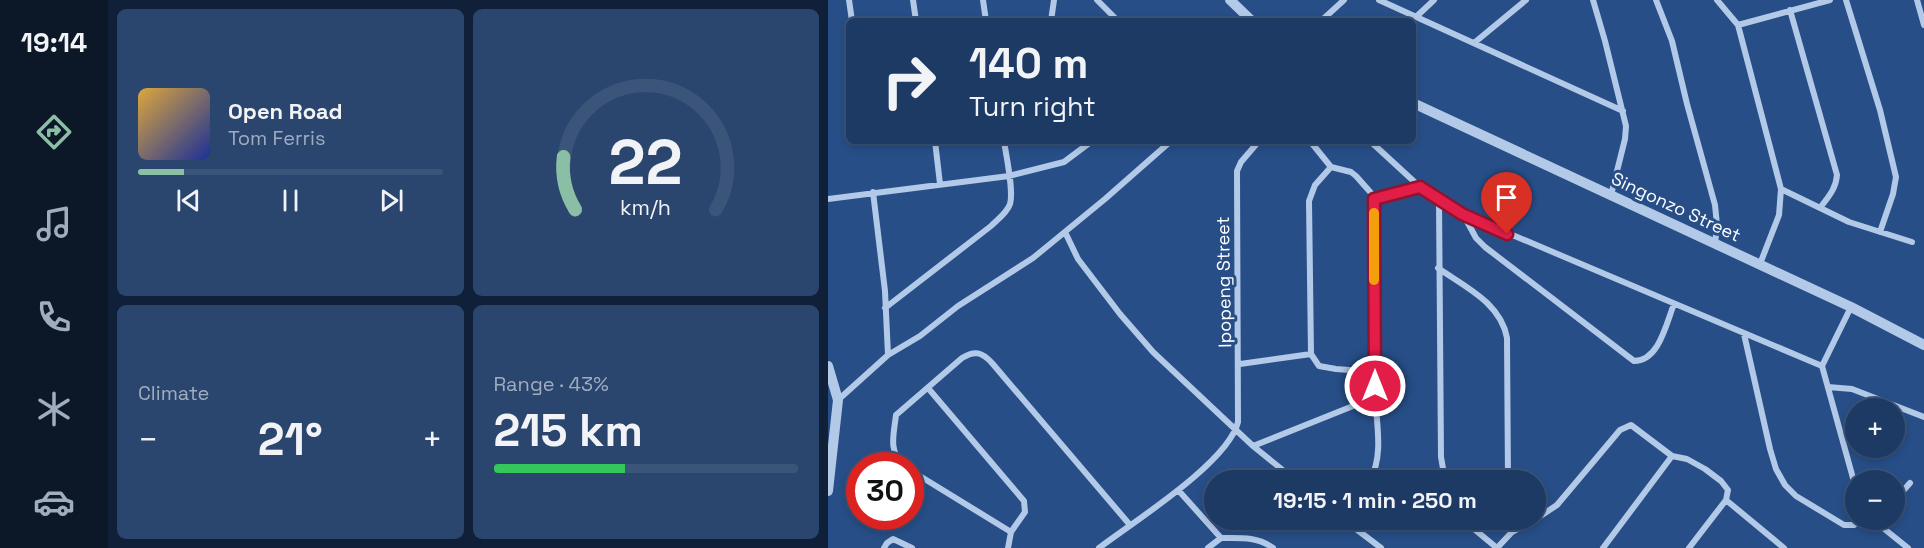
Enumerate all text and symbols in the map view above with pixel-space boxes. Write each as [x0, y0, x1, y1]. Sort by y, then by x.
text: 19:14 [21, 25, 87, 60]
text: 140 m [969, 37, 1088, 90]
icon: right [870, 42, 948, 120]
text: Turn right [969, 89, 1096, 124]
text: Open Road [228, 97, 343, 125]
icon: directions [33, 111, 75, 153]
text: 22 [609, 123, 683, 202]
text: Tom Ferris [228, 125, 326, 151]
street label: Singonzo Street [1608, 167, 1745, 247]
pin [1481, 172, 1532, 234]
icon: arrive [1490, 181, 1523, 214]
icon: previous [172, 184, 205, 217]
icon: pause [274, 184, 307, 217]
icon: next [375, 184, 408, 217]
text: km/h [620, 194, 671, 221]
icon: music [33, 203, 75, 245]
street label: Ipopeng Street [1211, 216, 1236, 348]
icon: phone [33, 296, 75, 338]
position arrow [1343, 354, 1407, 418]
text: Range · 43% [494, 371, 609, 397]
text: Climate [138, 380, 209, 406]
icon: climate [33, 388, 75, 430]
map controls [1845, 398, 1905, 530]
button: + [1845, 398, 1905, 458]
text: 215 km [494, 402, 643, 459]
text: 21° [258, 411, 323, 468]
text: − [138, 419, 158, 461]
text: + [422, 419, 443, 461]
speed limit sign: 30 [846, 452, 924, 530]
button: − [1845, 470, 1905, 530]
icon: car [33, 481, 75, 523]
text: 19:15 · 1 min · 250 m [1273, 486, 1477, 514]

